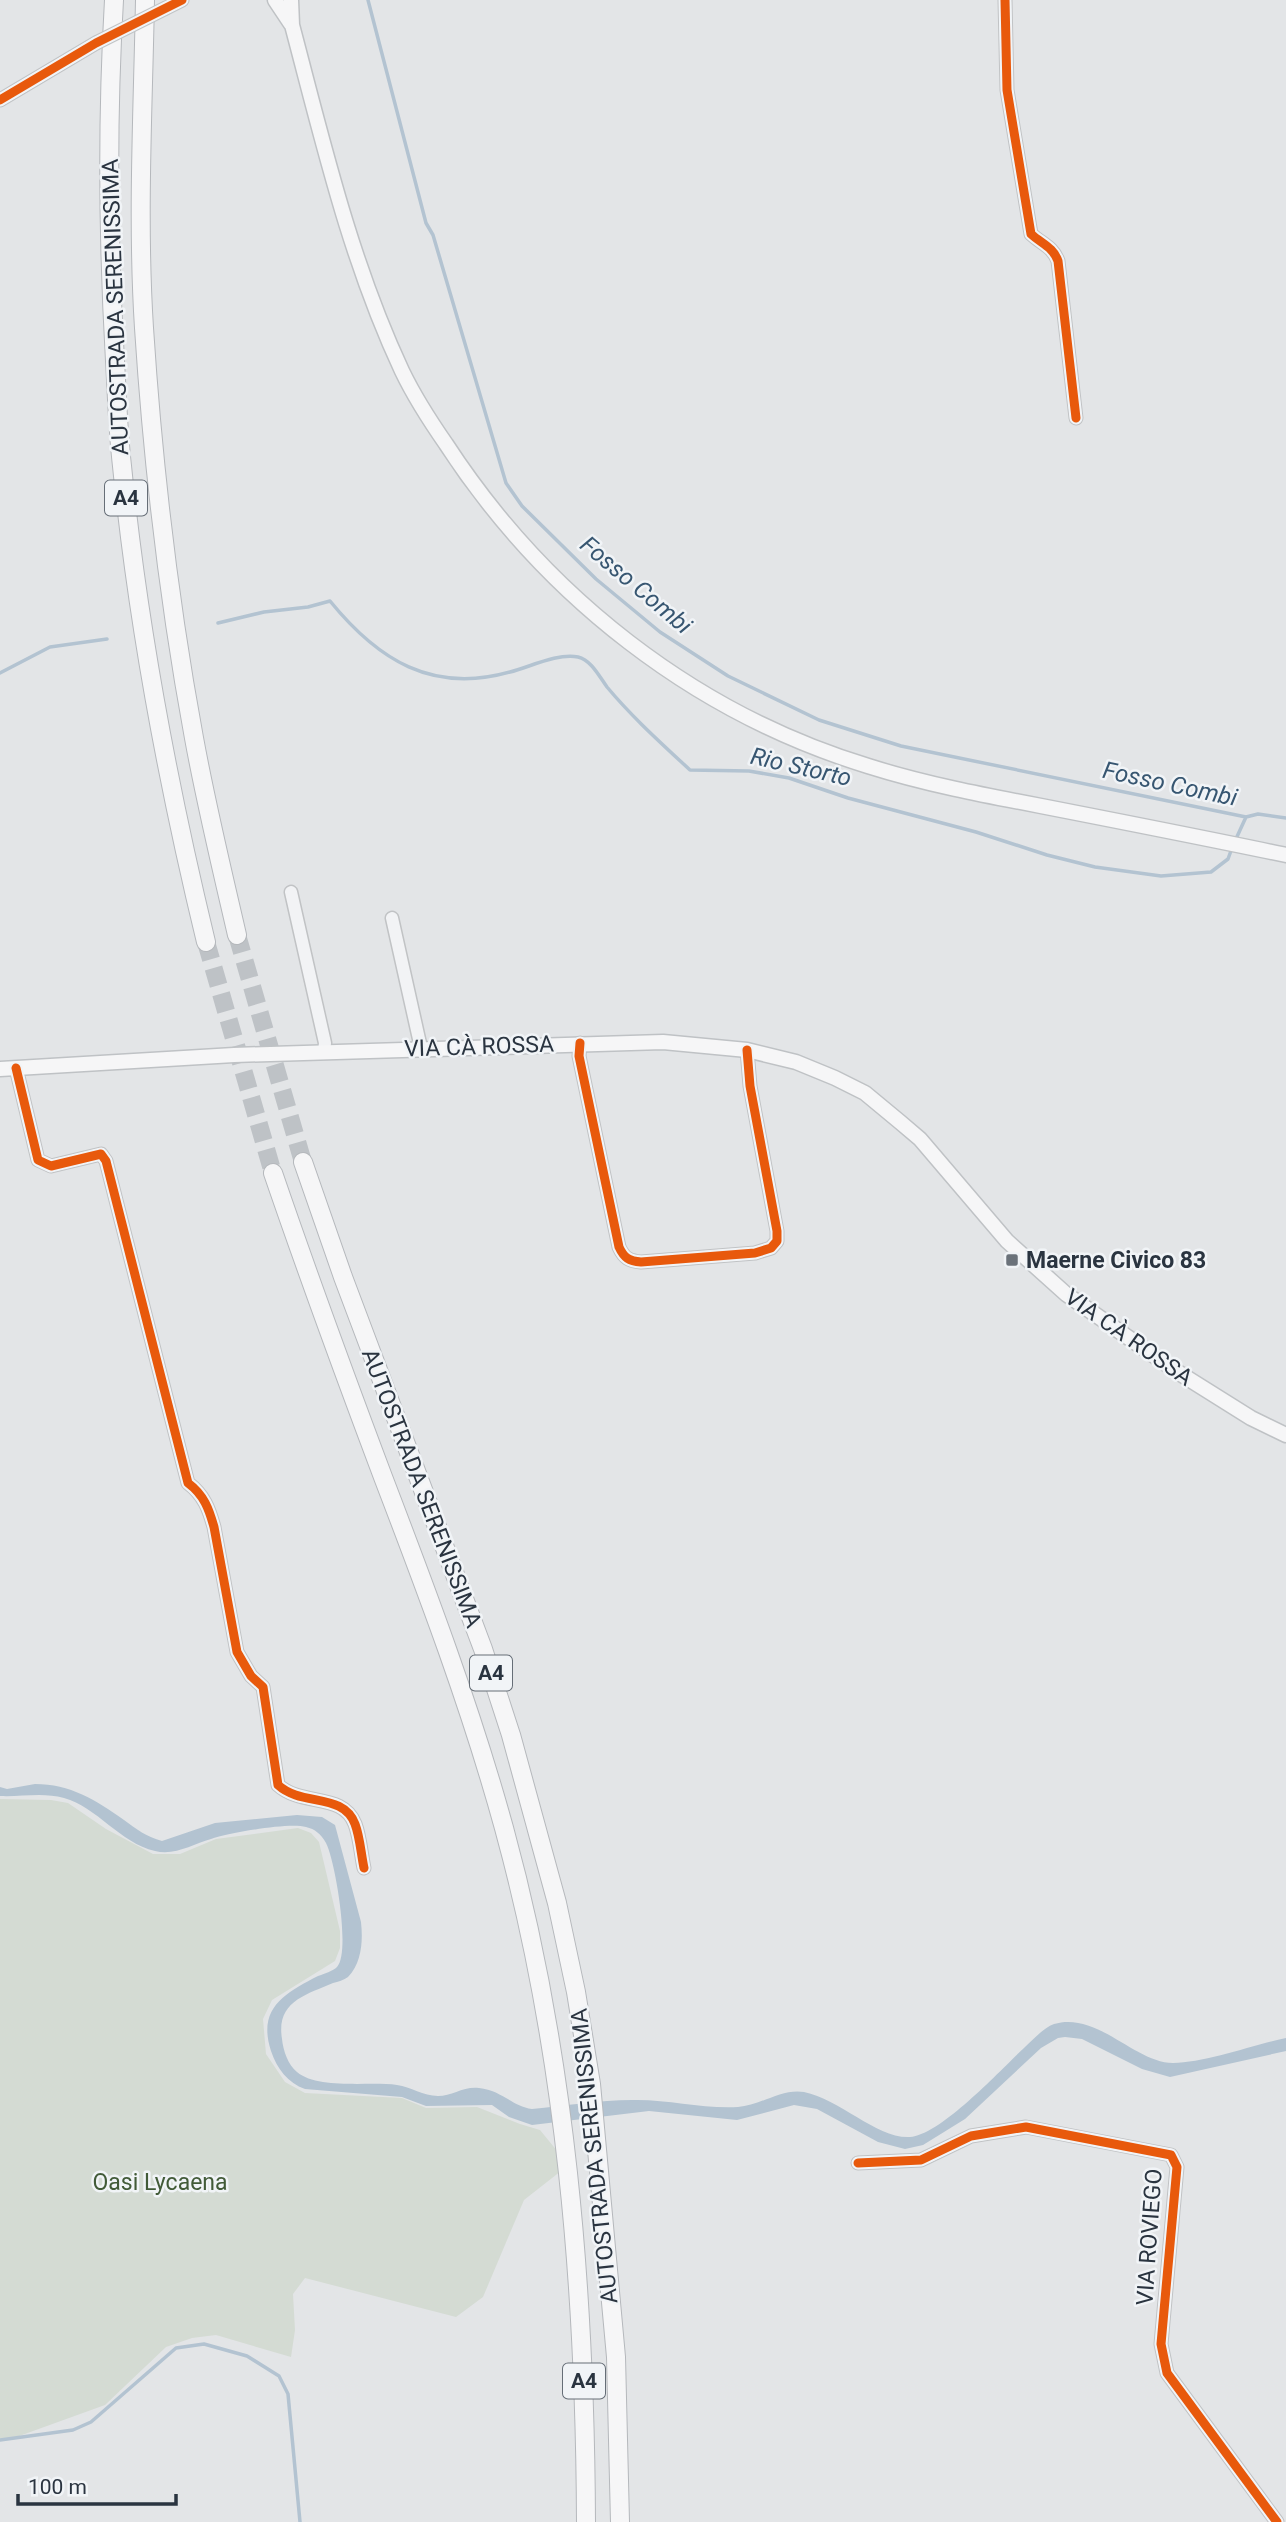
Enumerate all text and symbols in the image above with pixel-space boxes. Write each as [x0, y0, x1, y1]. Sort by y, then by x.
street label: AUTOSTRADA SERENISSIMA [97, 158, 134, 456]
road number: A4 [105, 480, 147, 516]
water label: Fosso Combi [575, 530, 698, 640]
water label: Rio Storto [748, 742, 854, 792]
water label: Fosso Combi [1100, 756, 1240, 812]
street label: VIA CÀ ROSSA [404, 1029, 554, 1063]
place label: Maerne Civico 83 [1026, 1247, 1206, 1274]
marker: Maerne Civico 83 [1004, 1252, 1020, 1268]
street label: VIA CÀ ROSSA [1060, 1283, 1198, 1391]
street label: AUTOSTRADA SERENISSIMA [356, 1345, 487, 1631]
road number: A4 [470, 1656, 512, 1690]
street label: AUTOSTRADA SERENISSIMA [566, 2007, 623, 2305]
street label: VIA ROVIEGO [1131, 2168, 1168, 2306]
park label: Oasi Lycaena [92, 2169, 228, 2196]
road number: A4 [563, 2364, 605, 2398]
scale bar [18, 2462, 175, 2506]
text: 100 m [28, 2475, 87, 2499]

